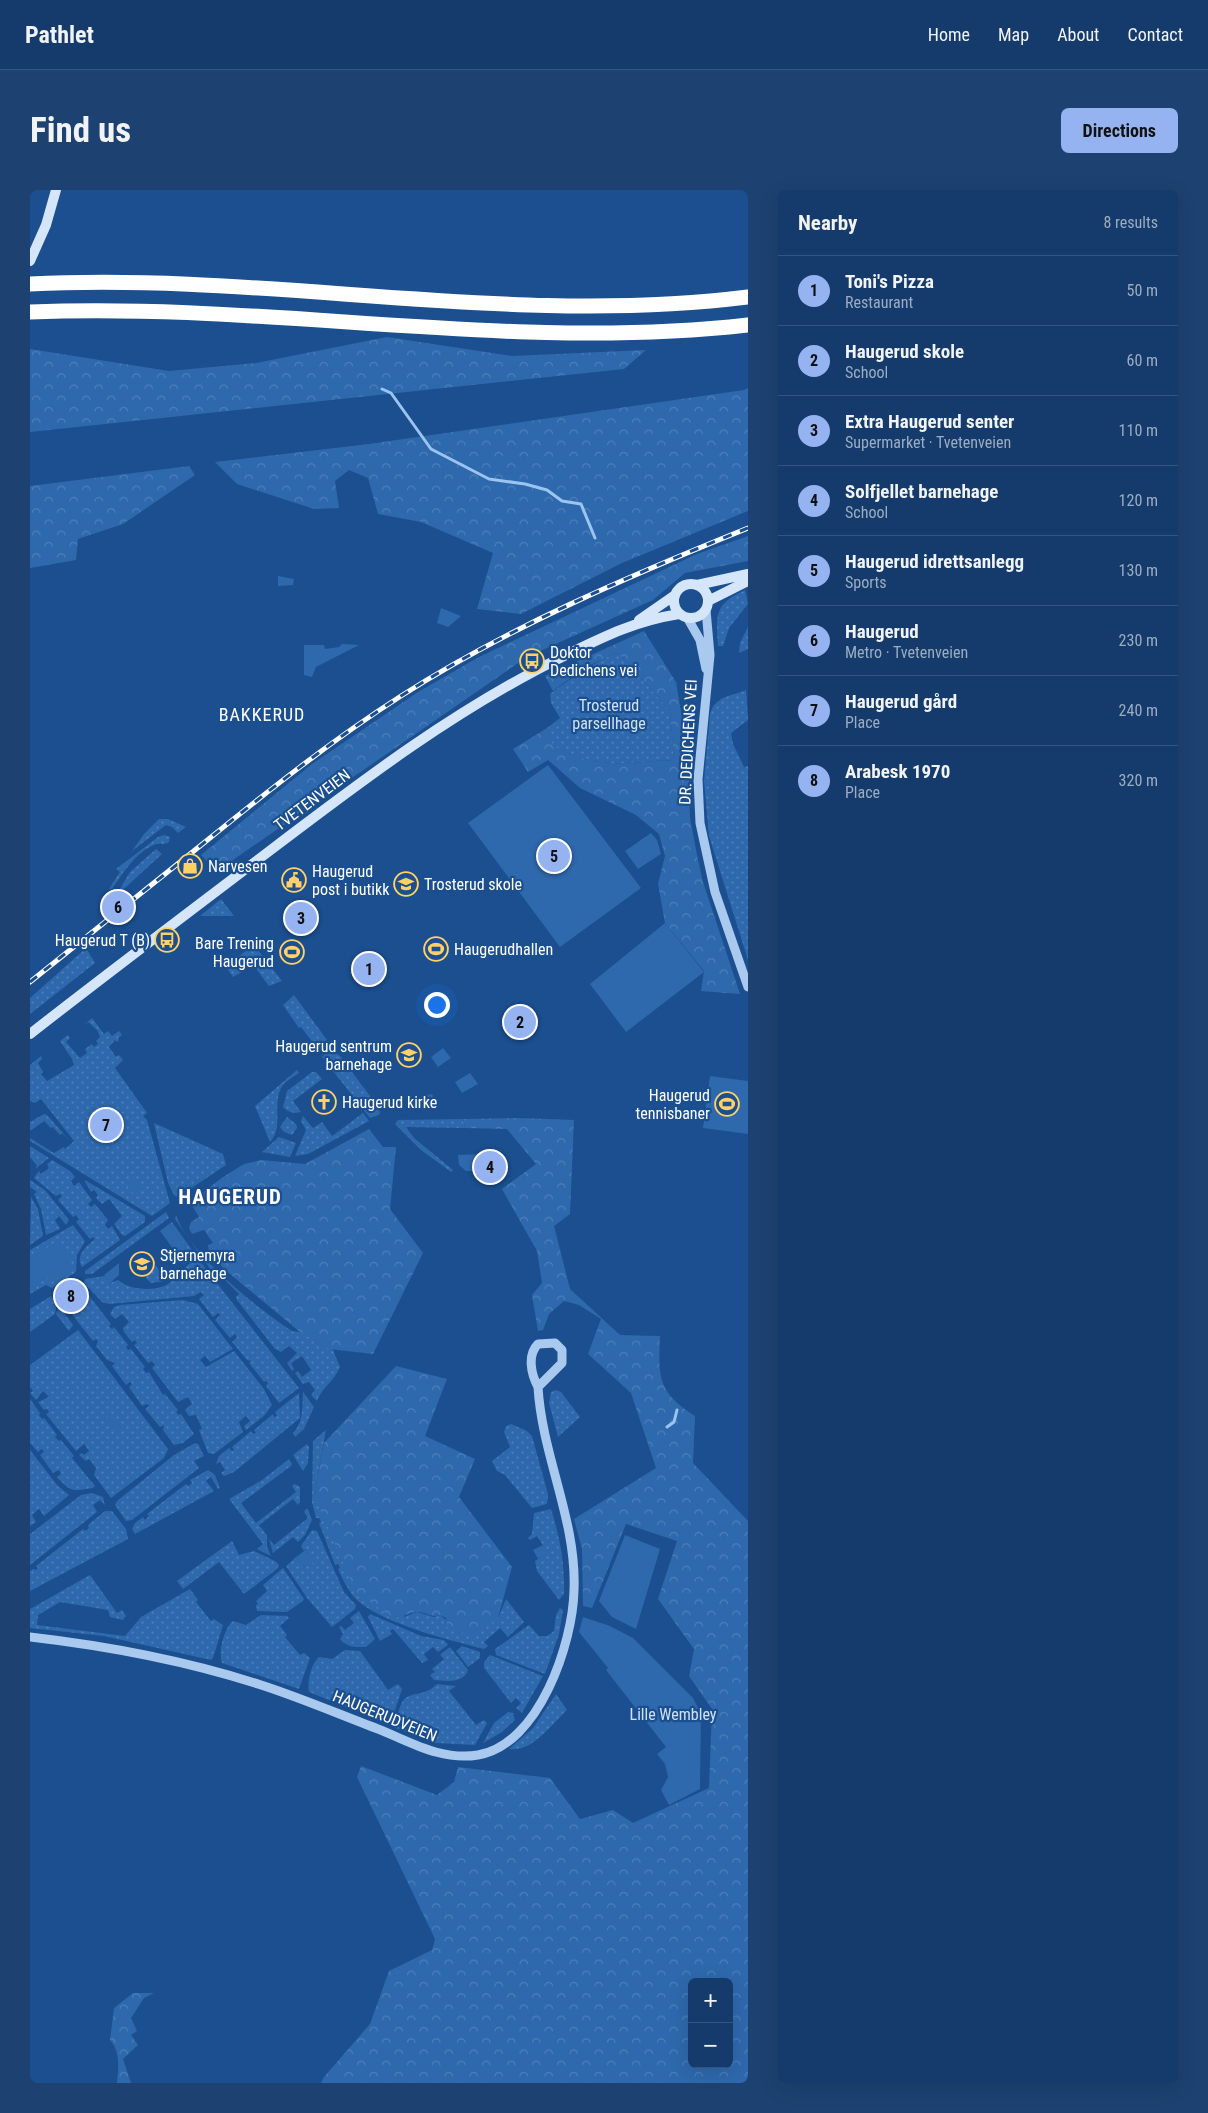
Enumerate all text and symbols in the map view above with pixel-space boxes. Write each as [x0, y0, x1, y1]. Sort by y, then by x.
text: Pathlet [25, 21, 94, 49]
text: Home [928, 24, 970, 45]
text: Map [998, 24, 1029, 45]
text: About [1057, 24, 1099, 45]
text: Contact [1127, 24, 1183, 45]
button: Directions [1061, 108, 1178, 153]
text: Find us [30, 110, 131, 151]
text: Nearby [798, 211, 857, 235]
text: 8 results [1103, 213, 1158, 232]
text: Toni's Pizza [845, 270, 934, 293]
text: 1 [810, 281, 818, 300]
text: 50 m [1126, 281, 1158, 300]
text: Restaurant [845, 293, 913, 312]
text: Haugerud skole [845, 340, 964, 363]
text: 2 [810, 351, 818, 370]
text: 60 m [1126, 351, 1158, 370]
text: School [845, 363, 888, 382]
text: Extra Haugerud senter [845, 410, 1014, 433]
text: 3 [810, 421, 818, 440]
text: 110 m [1119, 421, 1158, 440]
text: Supermarket · Tvetenveien [845, 433, 1011, 452]
text: Solfjellet barnehage [845, 480, 998, 503]
text: 4 [810, 491, 818, 510]
text: 120 m [1119, 491, 1158, 510]
text: School [845, 503, 888, 522]
text: Haugerud idrettsanlegg [845, 550, 1024, 573]
text: 5 [810, 561, 818, 580]
text: 130 m [1119, 561, 1158, 580]
text: Sports [845, 573, 887, 592]
text: Haugerud [845, 620, 919, 643]
text: 6 [810, 631, 818, 650]
text: 230 m [1119, 631, 1158, 650]
place label: Doktor Dedichens vei [550, 643, 638, 680]
text: Metro · Tvetenveien [845, 643, 968, 662]
bus stop icon: Doktor Dedichens vei [519, 648, 545, 674]
street label: DR. DEDICHENS VEI [675, 679, 701, 805]
text: Haugerud gård [845, 690, 957, 713]
park label: Trosterud parsellhage [572, 696, 646, 733]
text: 7 [810, 701, 818, 720]
text: 240 m [1119, 701, 1158, 720]
district label: BAKKERUD [219, 704, 305, 725]
text: Place [845, 713, 880, 732]
text: Arabesk 1970 [845, 760, 950, 783]
street label: TVETENVEIEN [270, 765, 354, 835]
text: 8 [810, 771, 818, 790]
text: 320 m [1119, 771, 1158, 790]
text: Place [845, 783, 880, 802]
pin: 5 [538, 837, 570, 875]
shop icon: Narvesen [177, 853, 203, 879]
place label: Narvesen [208, 857, 267, 876]
place label: Haugerud post i butikk [312, 862, 390, 899]
public building icon: Haugerud post i butikk [281, 867, 307, 893]
school or university icon: Trosterud skole [393, 871, 419, 897]
place label: Trosterud skole [424, 875, 522, 894]
pin: 6 [102, 888, 134, 926]
pin: 3 [285, 899, 317, 937]
bus stop icon: Haugerud T (B) [154, 927, 180, 953]
place label: Haugerud T (B) [55, 931, 150, 950]
place label: Bare Trening Haugerud [195, 934, 274, 971]
sports icon: Haugerudhallen [423, 936, 449, 962]
sports icon: Bare Trening Haugerud [279, 939, 305, 965]
place label: Haugerudhallen [454, 940, 553, 959]
pin: 1 [353, 950, 385, 988]
your location [424, 992, 450, 1018]
pin: 2 [504, 1003, 536, 1041]
place label: Haugerud sentrum barnehage [275, 1037, 392, 1074]
school or university icon: Haugerud sentrum barnehage [396, 1042, 422, 1068]
place label: Haugerud tennisbaner [636, 1086, 710, 1123]
church icon: Haugerud kirke [311, 1089, 337, 1115]
sports icon: Haugerud tennisbaner [714, 1091, 740, 1117]
place label: Haugerud kirke [342, 1093, 437, 1112]
pin: 7 [90, 1106, 122, 1144]
pin: 4 [474, 1148, 506, 1186]
district label: HAUGERUD [178, 1185, 282, 1209]
place label: Stjernemyra barnehage [160, 1246, 235, 1283]
school or university icon: Stjernemyra barnehage [129, 1251, 155, 1277]
pin: 8 [55, 1277, 87, 1315]
street label: HAUGERUDVEIEN [330, 1686, 440, 1746]
park label: Lille Wembley [630, 1705, 717, 1724]
map controls [688, 1978, 733, 2068]
button: + [688, 1978, 733, 2023]
button: − [688, 2023, 733, 2068]

